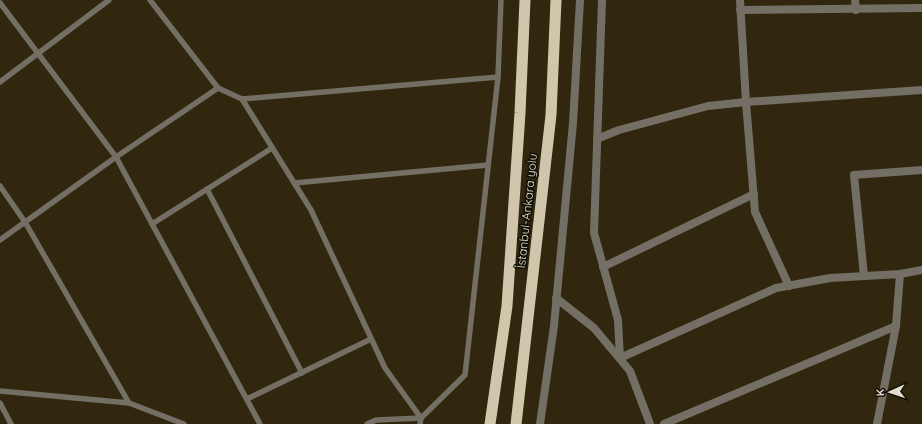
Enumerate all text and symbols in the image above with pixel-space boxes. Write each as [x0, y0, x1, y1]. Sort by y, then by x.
street label: İstanbul-Ankara yolu [513, 153, 540, 269]
north arrow [870, 372, 910, 412]
text: K [873, 389, 887, 396]

